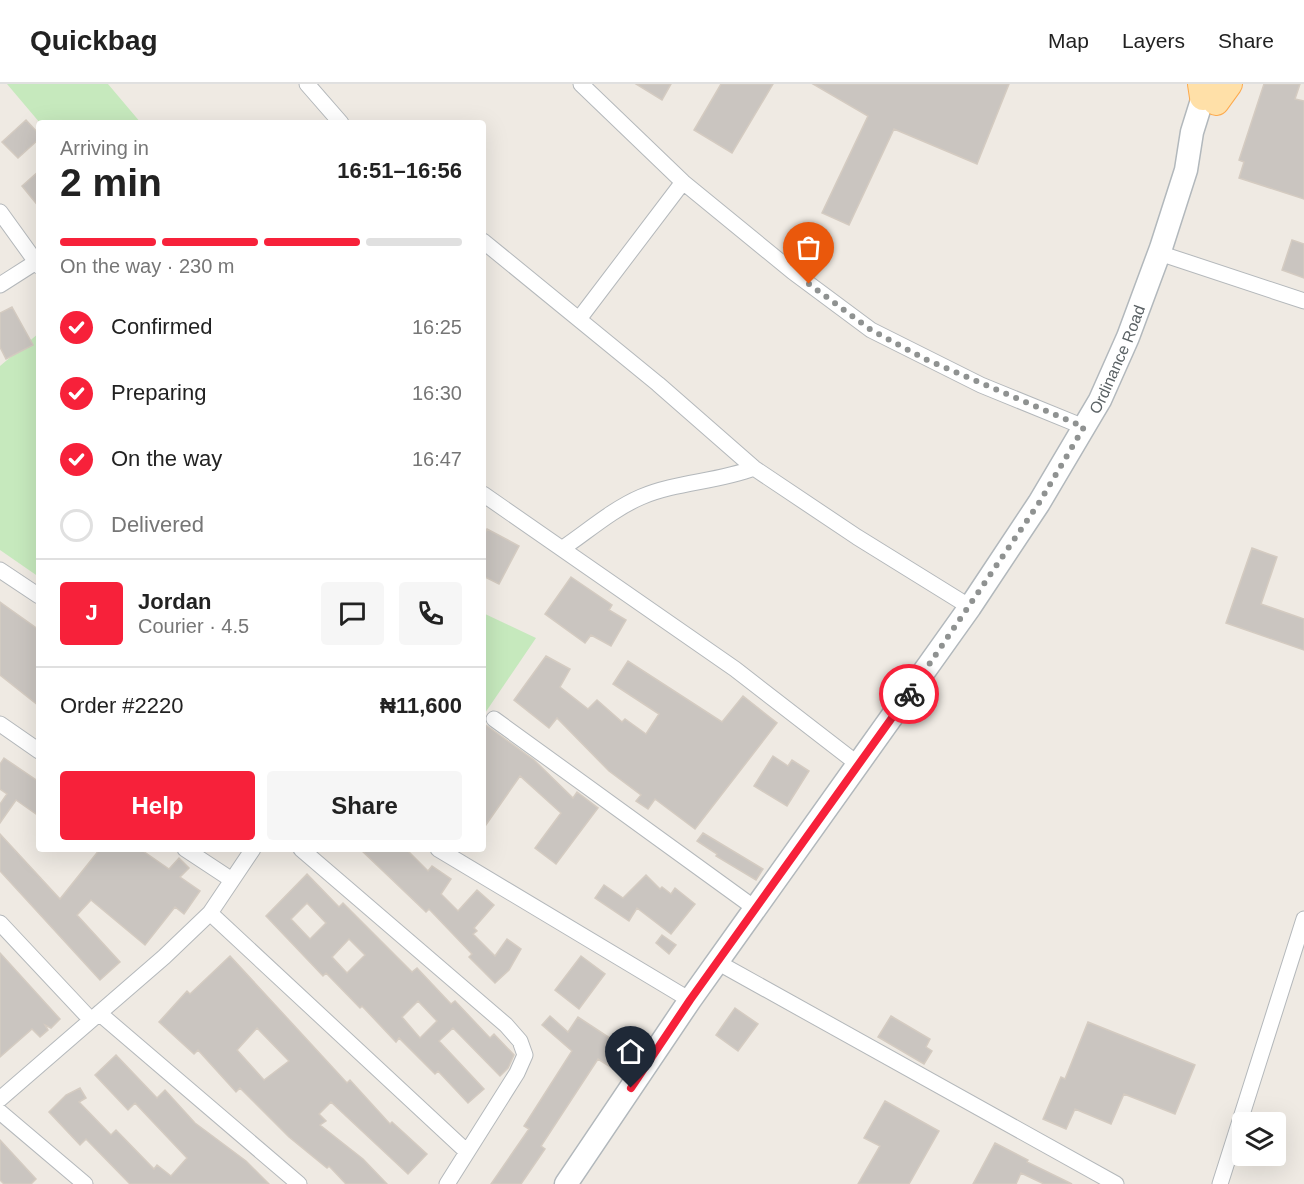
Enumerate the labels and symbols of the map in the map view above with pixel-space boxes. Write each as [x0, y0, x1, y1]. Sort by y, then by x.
pin [783, 222, 834, 284]
street label: Ordinance Road [1086, 303, 1148, 417]
courier [879, 664, 939, 724]
pin [605, 1026, 656, 1088]

